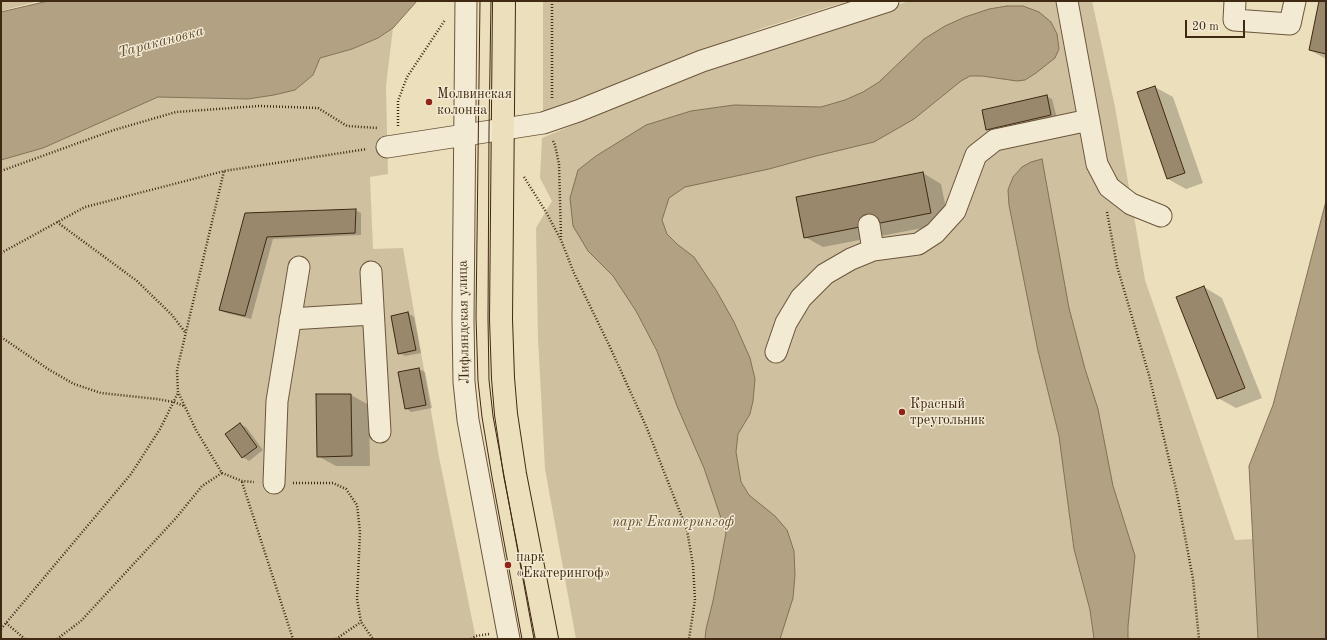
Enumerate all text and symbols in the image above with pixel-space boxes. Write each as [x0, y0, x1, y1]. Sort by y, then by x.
scale bar [1187, 12, 1247, 38]
text: 20 m [1192, 21, 1219, 33]
water label: Таракановка [116, 22, 206, 62]
place label: Молвинская колонна [437, 86, 512, 118]
marker: Молвинская колонна [424, 97, 434, 107]
street label: Лифляндская улица [455, 260, 473, 384]
place label: Красный треугольник [910, 396, 985, 428]
marker: Красный треугольник [897, 407, 907, 417]
park label: парк Екатерингоф [612, 514, 734, 530]
place label: парк «Екатерингоф» [516, 549, 610, 582]
marker: парк «Екатерингоф» [503, 560, 513, 570]

